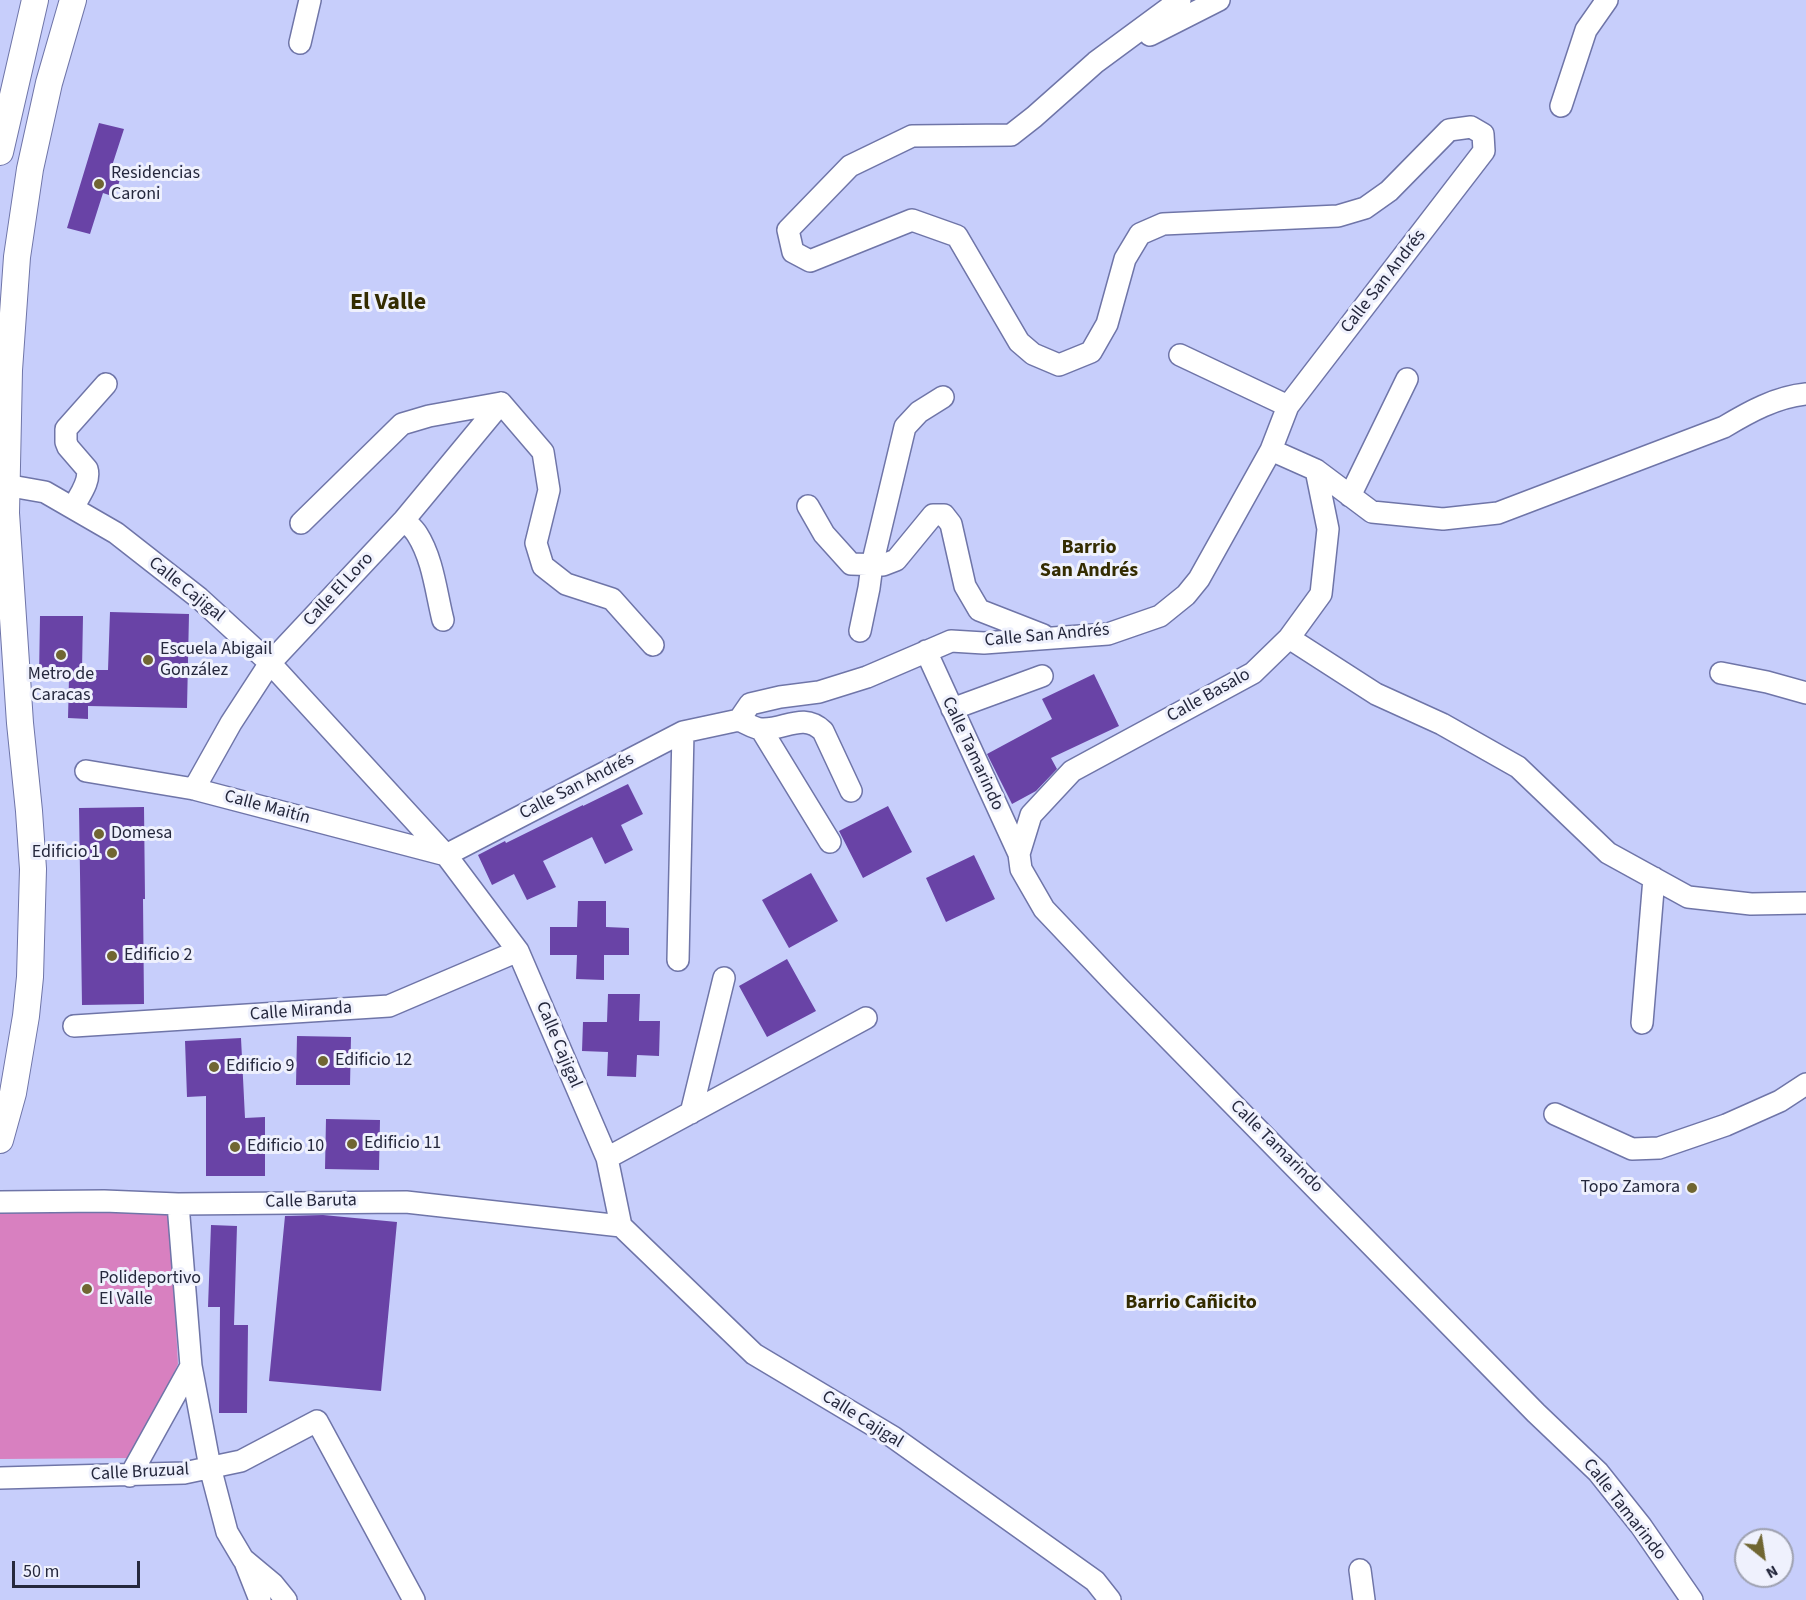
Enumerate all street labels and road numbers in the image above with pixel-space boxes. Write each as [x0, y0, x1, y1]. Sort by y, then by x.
street label: Calle San Andrés [1337, 226, 1431, 338]
street label: Calle El Loro [299, 549, 379, 631]
street label: Calle Cajigal [144, 553, 228, 627]
street label: Calle San Andrés [984, 620, 1110, 652]
street label: Calle Basalo [1164, 664, 1254, 728]
street label: Calle Tamarindo [936, 694, 1008, 814]
street label: Calle San Andrés [516, 749, 638, 825]
street label: Calle Maitín [222, 786, 312, 830]
street label: Calle Miranda [249, 998, 353, 1026]
street label: Calle Cajigal [530, 999, 586, 1091]
street label: Calle Tamarindo [1225, 1096, 1327, 1198]
street label: Calle Baruta [265, 1190, 357, 1214]
street label: Calle Cajigal [817, 1387, 907, 1453]
street label: Calle Tamarindo [1578, 1455, 1670, 1565]
street label: Calle Bruzual [90, 1460, 190, 1486]

